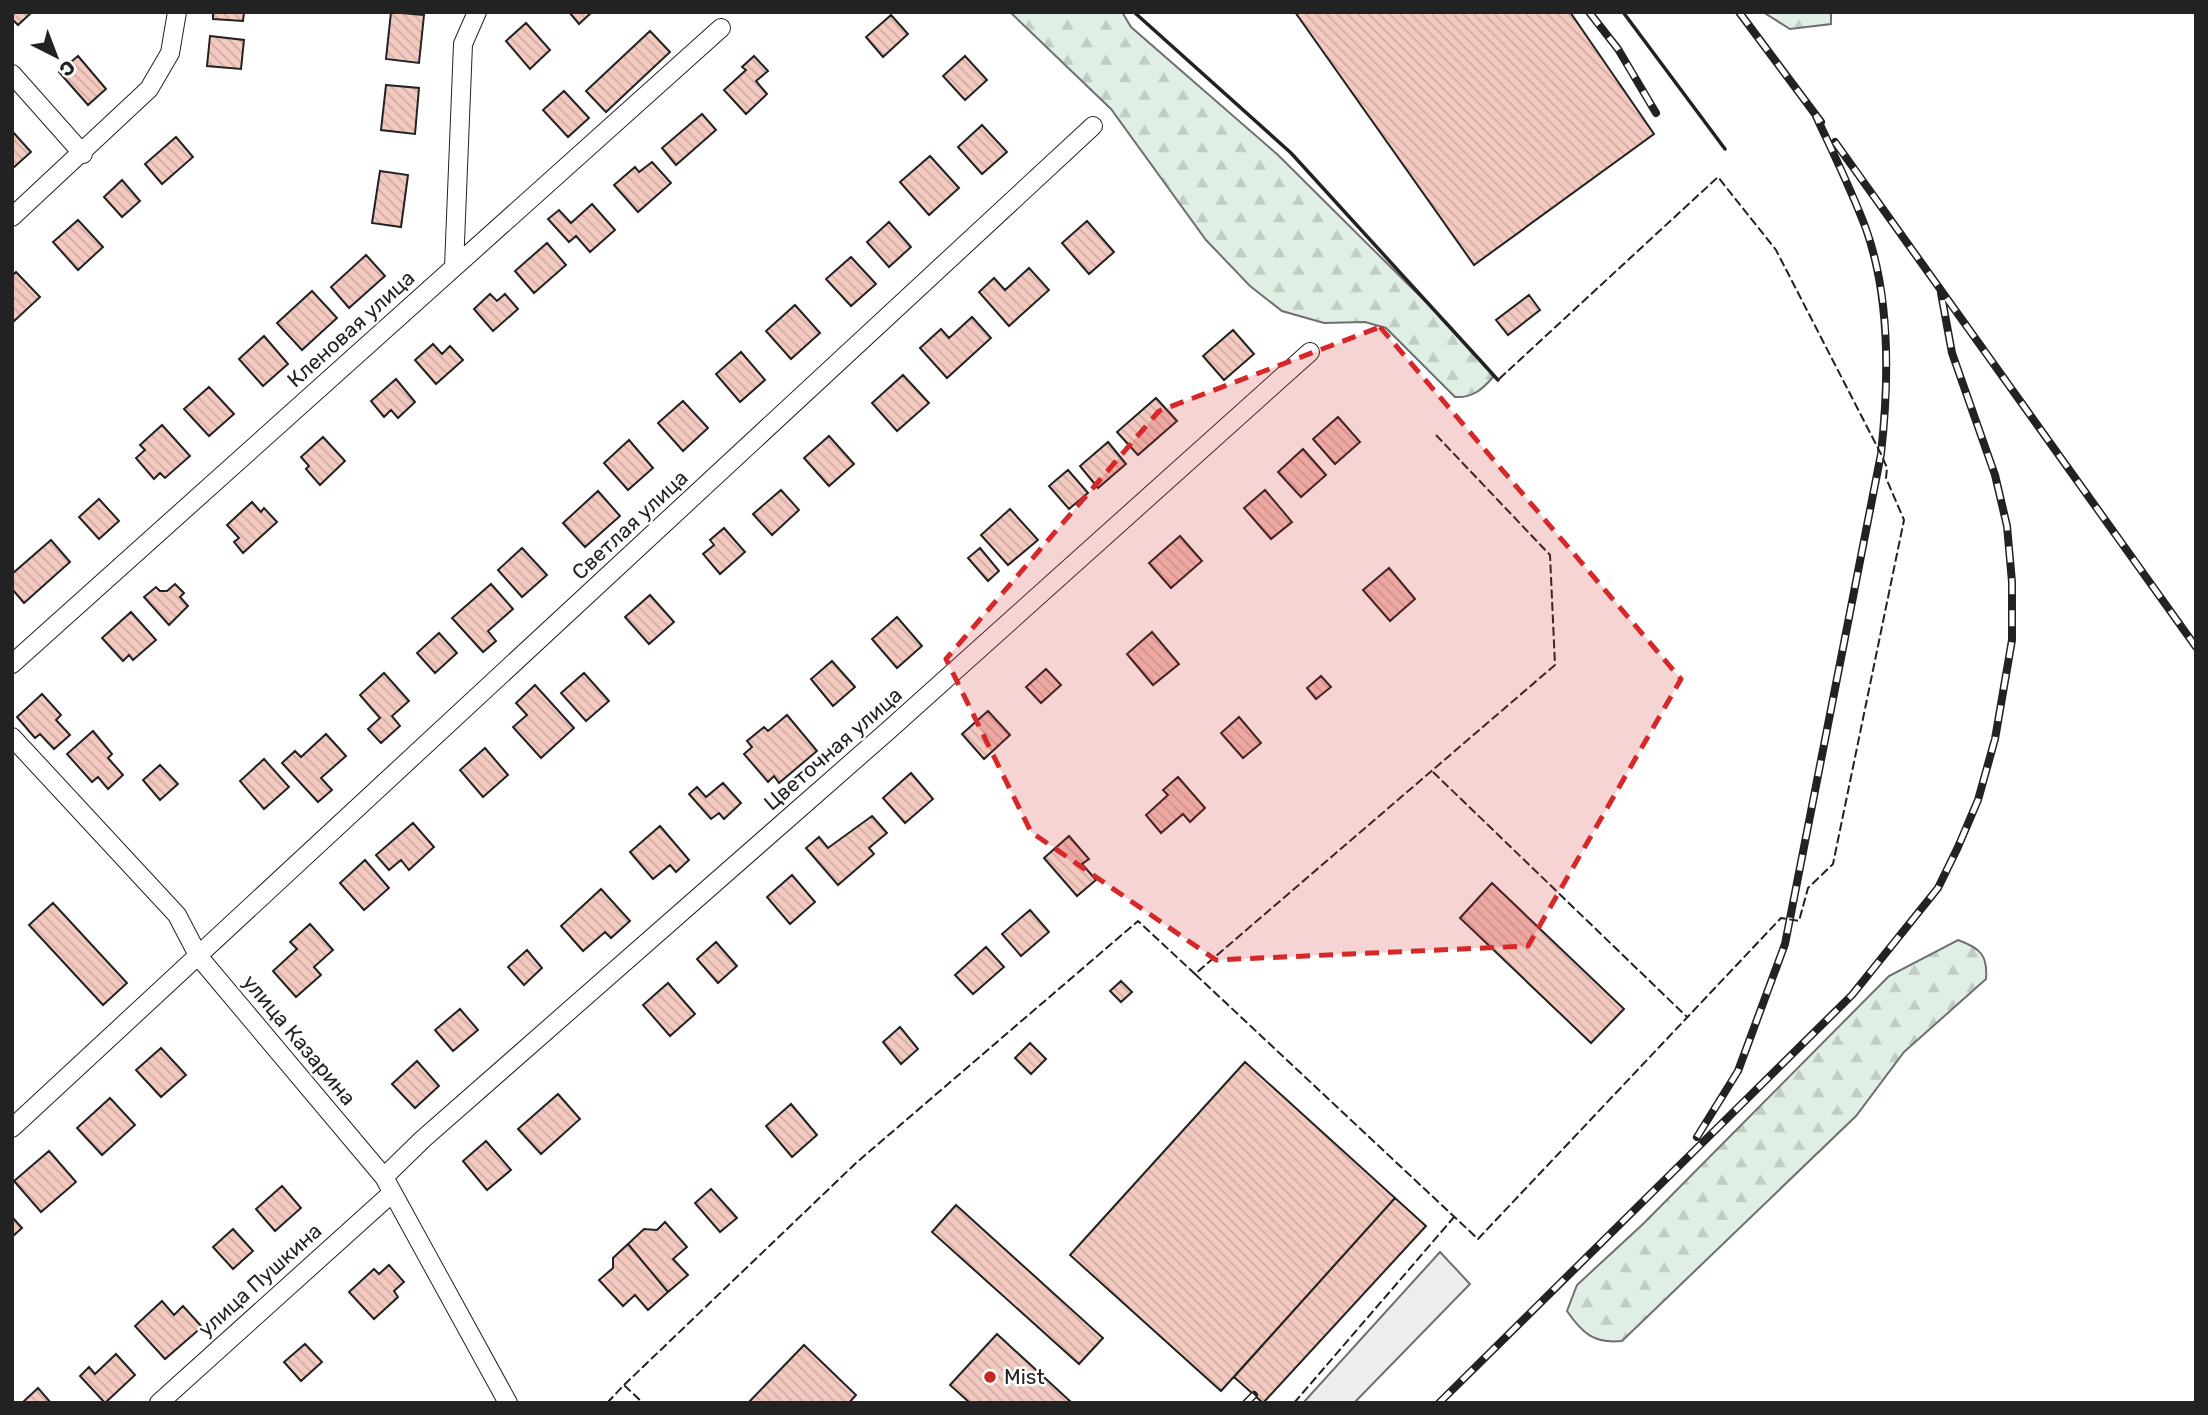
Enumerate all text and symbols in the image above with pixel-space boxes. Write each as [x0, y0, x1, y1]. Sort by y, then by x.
north arrow [21, 21, 91, 91]
text: С [54, 55, 80, 81]
street label: Кленовая улица [282, 265, 419, 392]
street label: Светлая улица [567, 465, 693, 585]
street label: Цветочная улица [759, 682, 907, 815]
street label: улица Казарина [238, 969, 361, 1110]
street label: улица Пушкина [193, 1218, 326, 1341]
place label: Mist [1004, 1364, 1045, 1389]
marker: Mist [982, 1369, 998, 1385]

